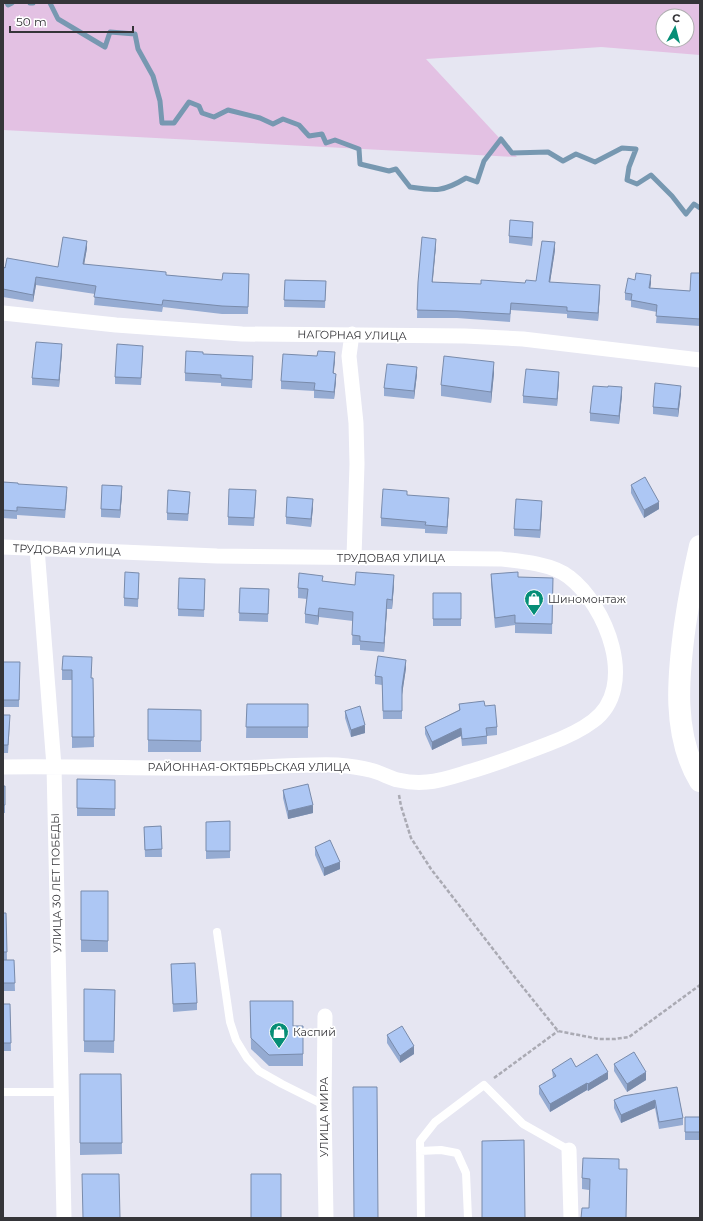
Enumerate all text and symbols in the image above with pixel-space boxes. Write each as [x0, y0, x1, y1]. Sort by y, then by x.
scale bar [10, 8, 133, 34]
north arrow [655, 8, 695, 48]
text: С [671, 11, 681, 26]
text: 50 m [16, 14, 47, 29]
street label: НАГОРНАЯ УЛИЦА [297, 327, 408, 343]
street label: ТРУДОВАЯ УЛИЦА [13, 541, 122, 559]
street label: ТРУДОВАЯ УЛИЦА [337, 551, 446, 565]
shop icon: Шиномонтаж [523, 588, 545, 616]
place label: Шиномонтаж [548, 592, 626, 606]
street label: РАЙОННАЯ-ОКТЯБРЬСКАЯ УЛИЦА [148, 760, 351, 774]
street label: УЛИЦА 30 ЛЕТ ПОБЕДЫ [48, 813, 64, 953]
shop icon: Каспий [268, 1021, 290, 1049]
place label: Каспий [293, 1025, 336, 1039]
street label: УЛИЦА МИРА [317, 1076, 331, 1157]

